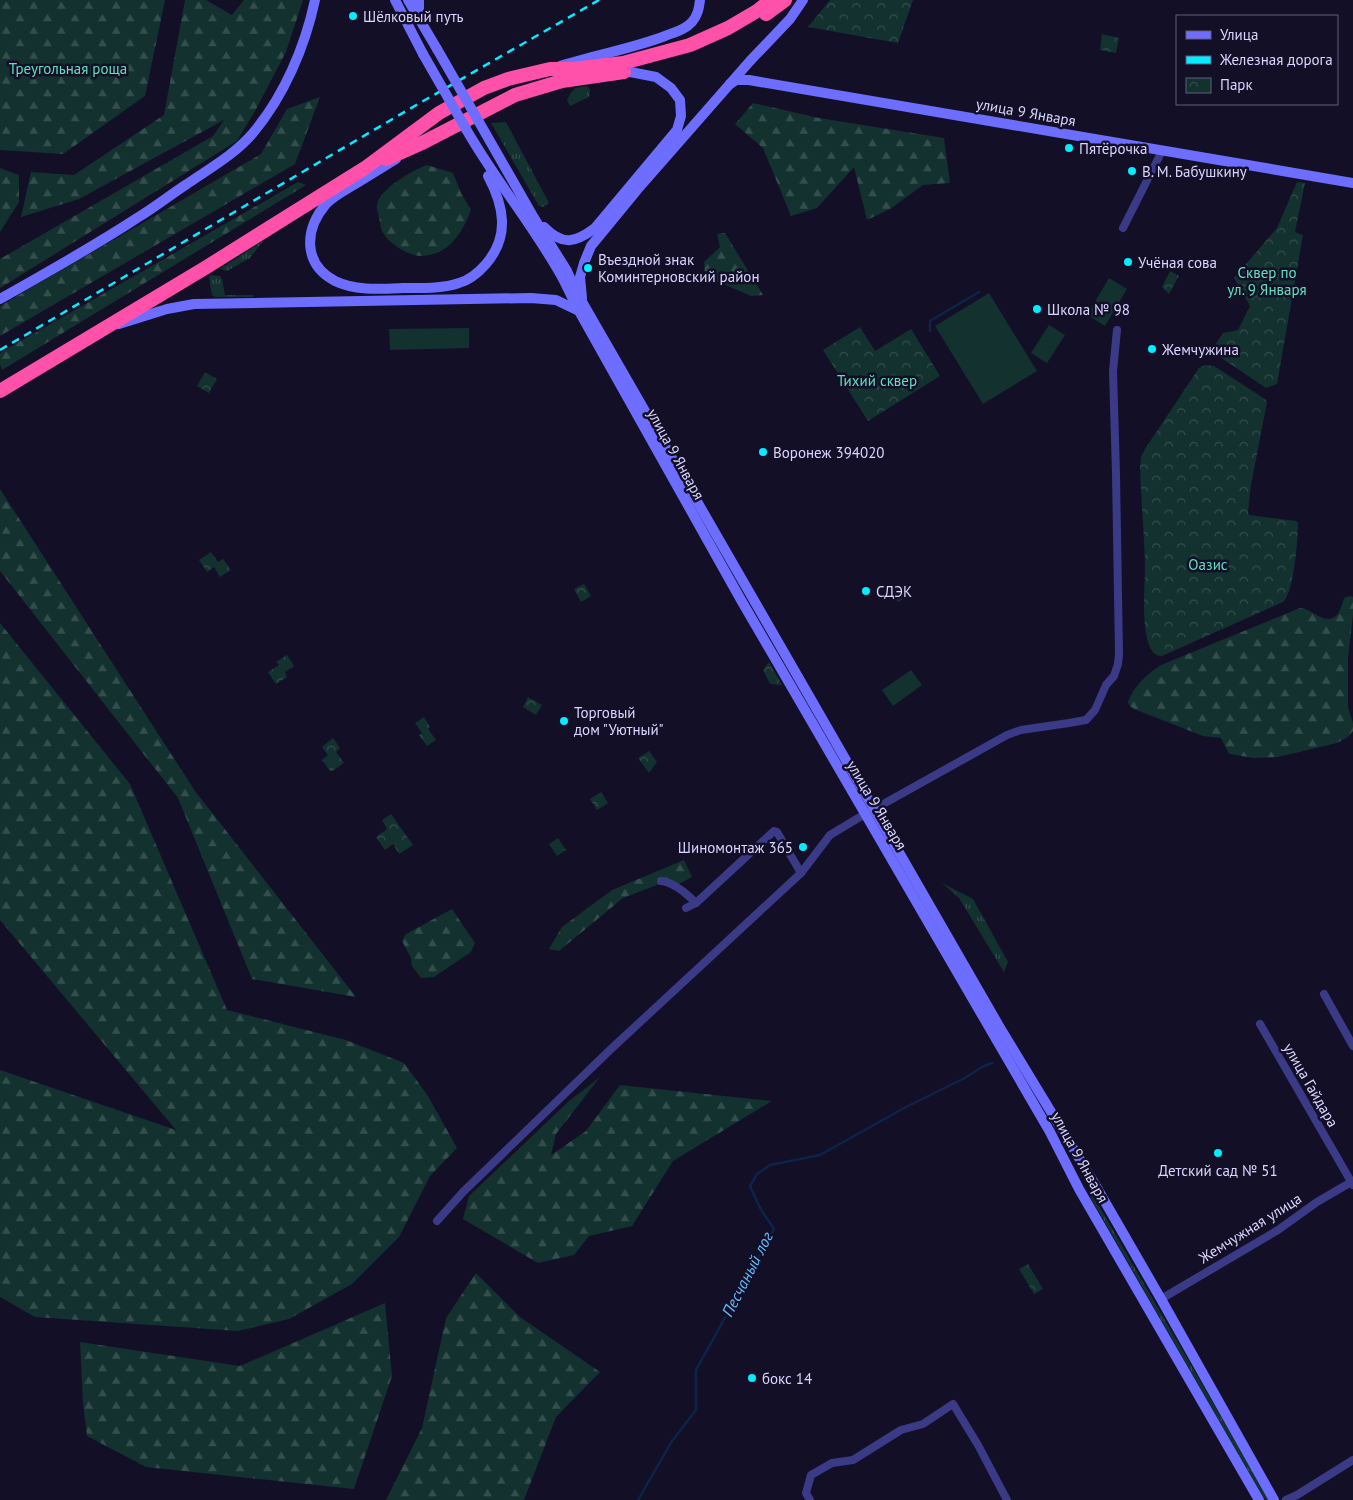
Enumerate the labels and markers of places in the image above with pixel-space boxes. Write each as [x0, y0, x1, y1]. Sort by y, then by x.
place label: Шёлковый путь [363, 7, 464, 26]
marker: Шёлковый путь [347, 10, 359, 22]
place label: Пятёрочка [1079, 139, 1147, 158]
marker: Пятёрочка [1063, 142, 1075, 154]
place label: В. М. Бабушкину [1142, 162, 1247, 181]
marker: В. М. Бабушкину [1126, 165, 1138, 177]
place label: Въездной знак Коминтерновский район [598, 250, 759, 286]
place label: Учёная сова [1138, 253, 1217, 272]
marker: Учёная сова [1122, 256, 1134, 268]
marker: Въездной знак Коминтерновский район [582, 262, 594, 274]
place label: Школа № 98 [1047, 300, 1130, 319]
marker: Школа № 98 [1031, 303, 1043, 315]
place label: Жемчужина [1161, 340, 1239, 359]
marker: Жемчужина [1146, 343, 1158, 355]
place label: Воронеж 394020 [773, 443, 885, 462]
marker: Воронеж 394020 [757, 446, 769, 458]
place label: СДЭК [876, 582, 912, 601]
marker: СДЭК [860, 585, 872, 597]
place label: Торговый дом "Уютный" [574, 703, 664, 739]
marker: Торговый дом "Уютный" [558, 715, 570, 727]
place label: Шиномонтаж 365 [678, 838, 793, 857]
marker: Шиномонтаж 365 [797, 841, 809, 853]
marker: Детский сад № 51 [1212, 1147, 1224, 1159]
place label: Детский сад № 51 [1158, 1161, 1278, 1180]
place label: бокс 14 [762, 1369, 812, 1388]
marker: бокс 14 [746, 1372, 758, 1384]

